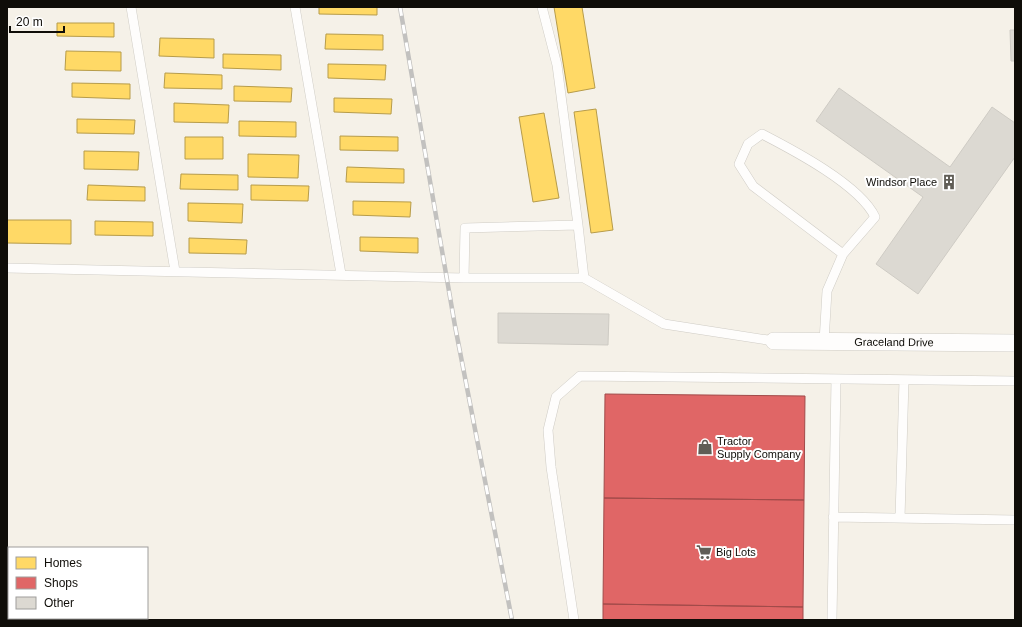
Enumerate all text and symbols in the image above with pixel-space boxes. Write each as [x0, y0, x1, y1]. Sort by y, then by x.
scale bar [10, 8, 64, 34]
text: 20 m [16, 15, 43, 29]
building icon: Windsor Place [940, 173, 958, 191]
place label: Windsor Place [866, 176, 937, 188]
street label: Graceland Drive [854, 336, 934, 348]
place label: Tractor Supply Company [717, 435, 801, 460]
shop icon: Tractor Supply Company [696, 438, 714, 456]
supermarket icon: Big Lots [695, 543, 713, 561]
place label: Big Lots [716, 546, 756, 558]
legend [8, 547, 148, 619]
text: Homes [44, 556, 82, 570]
text: Shops [44, 576, 78, 590]
text: Other [44, 596, 74, 610]

